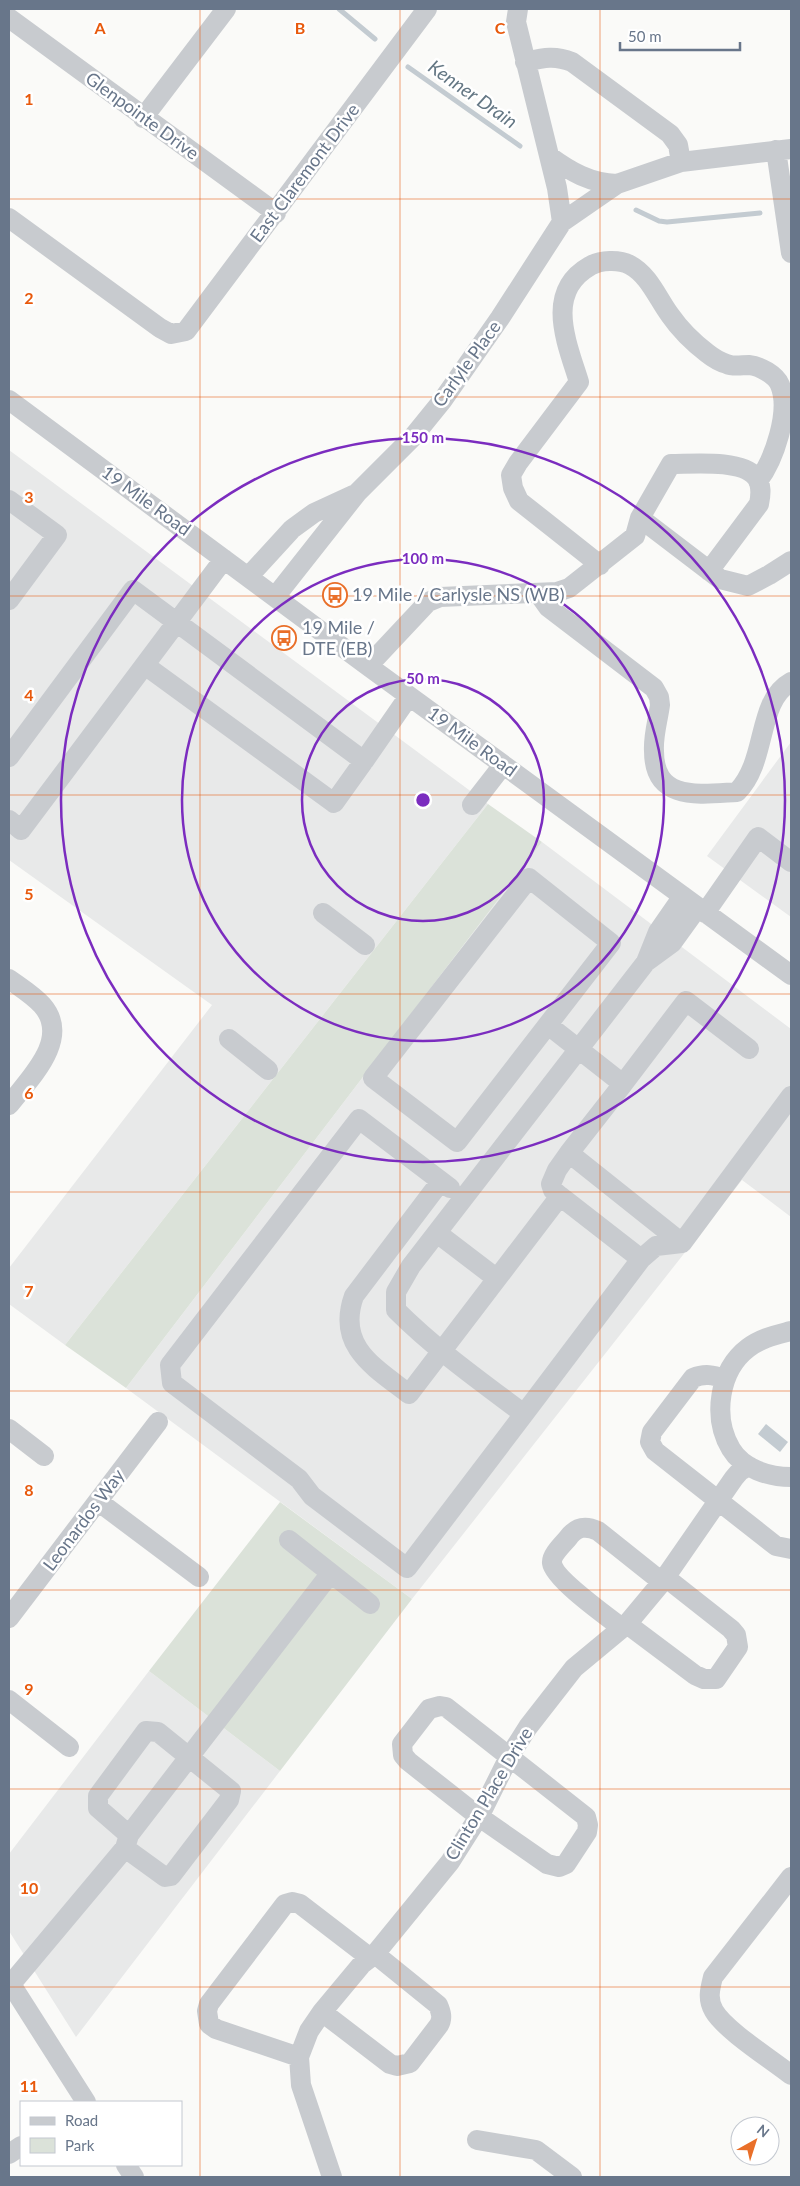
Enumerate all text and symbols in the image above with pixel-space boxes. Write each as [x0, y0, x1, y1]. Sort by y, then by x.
text: A [93, 18, 106, 37]
text: B [295, 18, 305, 37]
text: C [495, 18, 506, 37]
scale bar [620, 20, 740, 52]
text: 50 m [628, 27, 662, 45]
water label: Kenner Drain [424, 55, 522, 133]
street label: Glenpointe Drive [82, 67, 204, 164]
text: 1 [24, 89, 34, 108]
street label: East Claremont Drive [245, 99, 364, 246]
text: 2 [24, 288, 34, 307]
street label: Carlyle Place [428, 316, 505, 411]
text: 150 m [402, 428, 444, 446]
street label: 19 Mile Road [98, 461, 195, 540]
text: 3 [24, 487, 34, 506]
text: 100 m [402, 549, 444, 567]
bus stop icon: 19 Mile / Carlysle NS (WB) [322, 582, 348, 608]
place label: 19 Mile / Carlysle NS (WB) [352, 583, 565, 605]
place label: 19 Mile / DTE (EB) [302, 616, 375, 659]
bus stop icon: 19 Mile / DTE (EB) [271, 625, 297, 651]
text: 50 m [406, 669, 440, 687]
text: 4 [24, 685, 34, 704]
street label: 19 Mile Road [424, 702, 521, 781]
centre of rings [414, 791, 432, 809]
text: 5 [24, 884, 34, 903]
text: 6 [24, 1083, 34, 1102]
text: 7 [24, 1281, 34, 1300]
street label: Leonardos Way [38, 1464, 129, 1575]
text: 8 [24, 1480, 34, 1499]
text: 9 [24, 1679, 34, 1698]
street label: Clinton Place Drive [440, 1723, 537, 1864]
text: 10 [20, 1878, 38, 1897]
text: 11 [20, 2076, 38, 2095]
legend [20, 2101, 182, 2166]
text: Road [65, 2111, 98, 2129]
north arrow [730, 2116, 780, 2166]
text: N [754, 2121, 773, 2141]
text: Park [65, 2136, 95, 2154]

